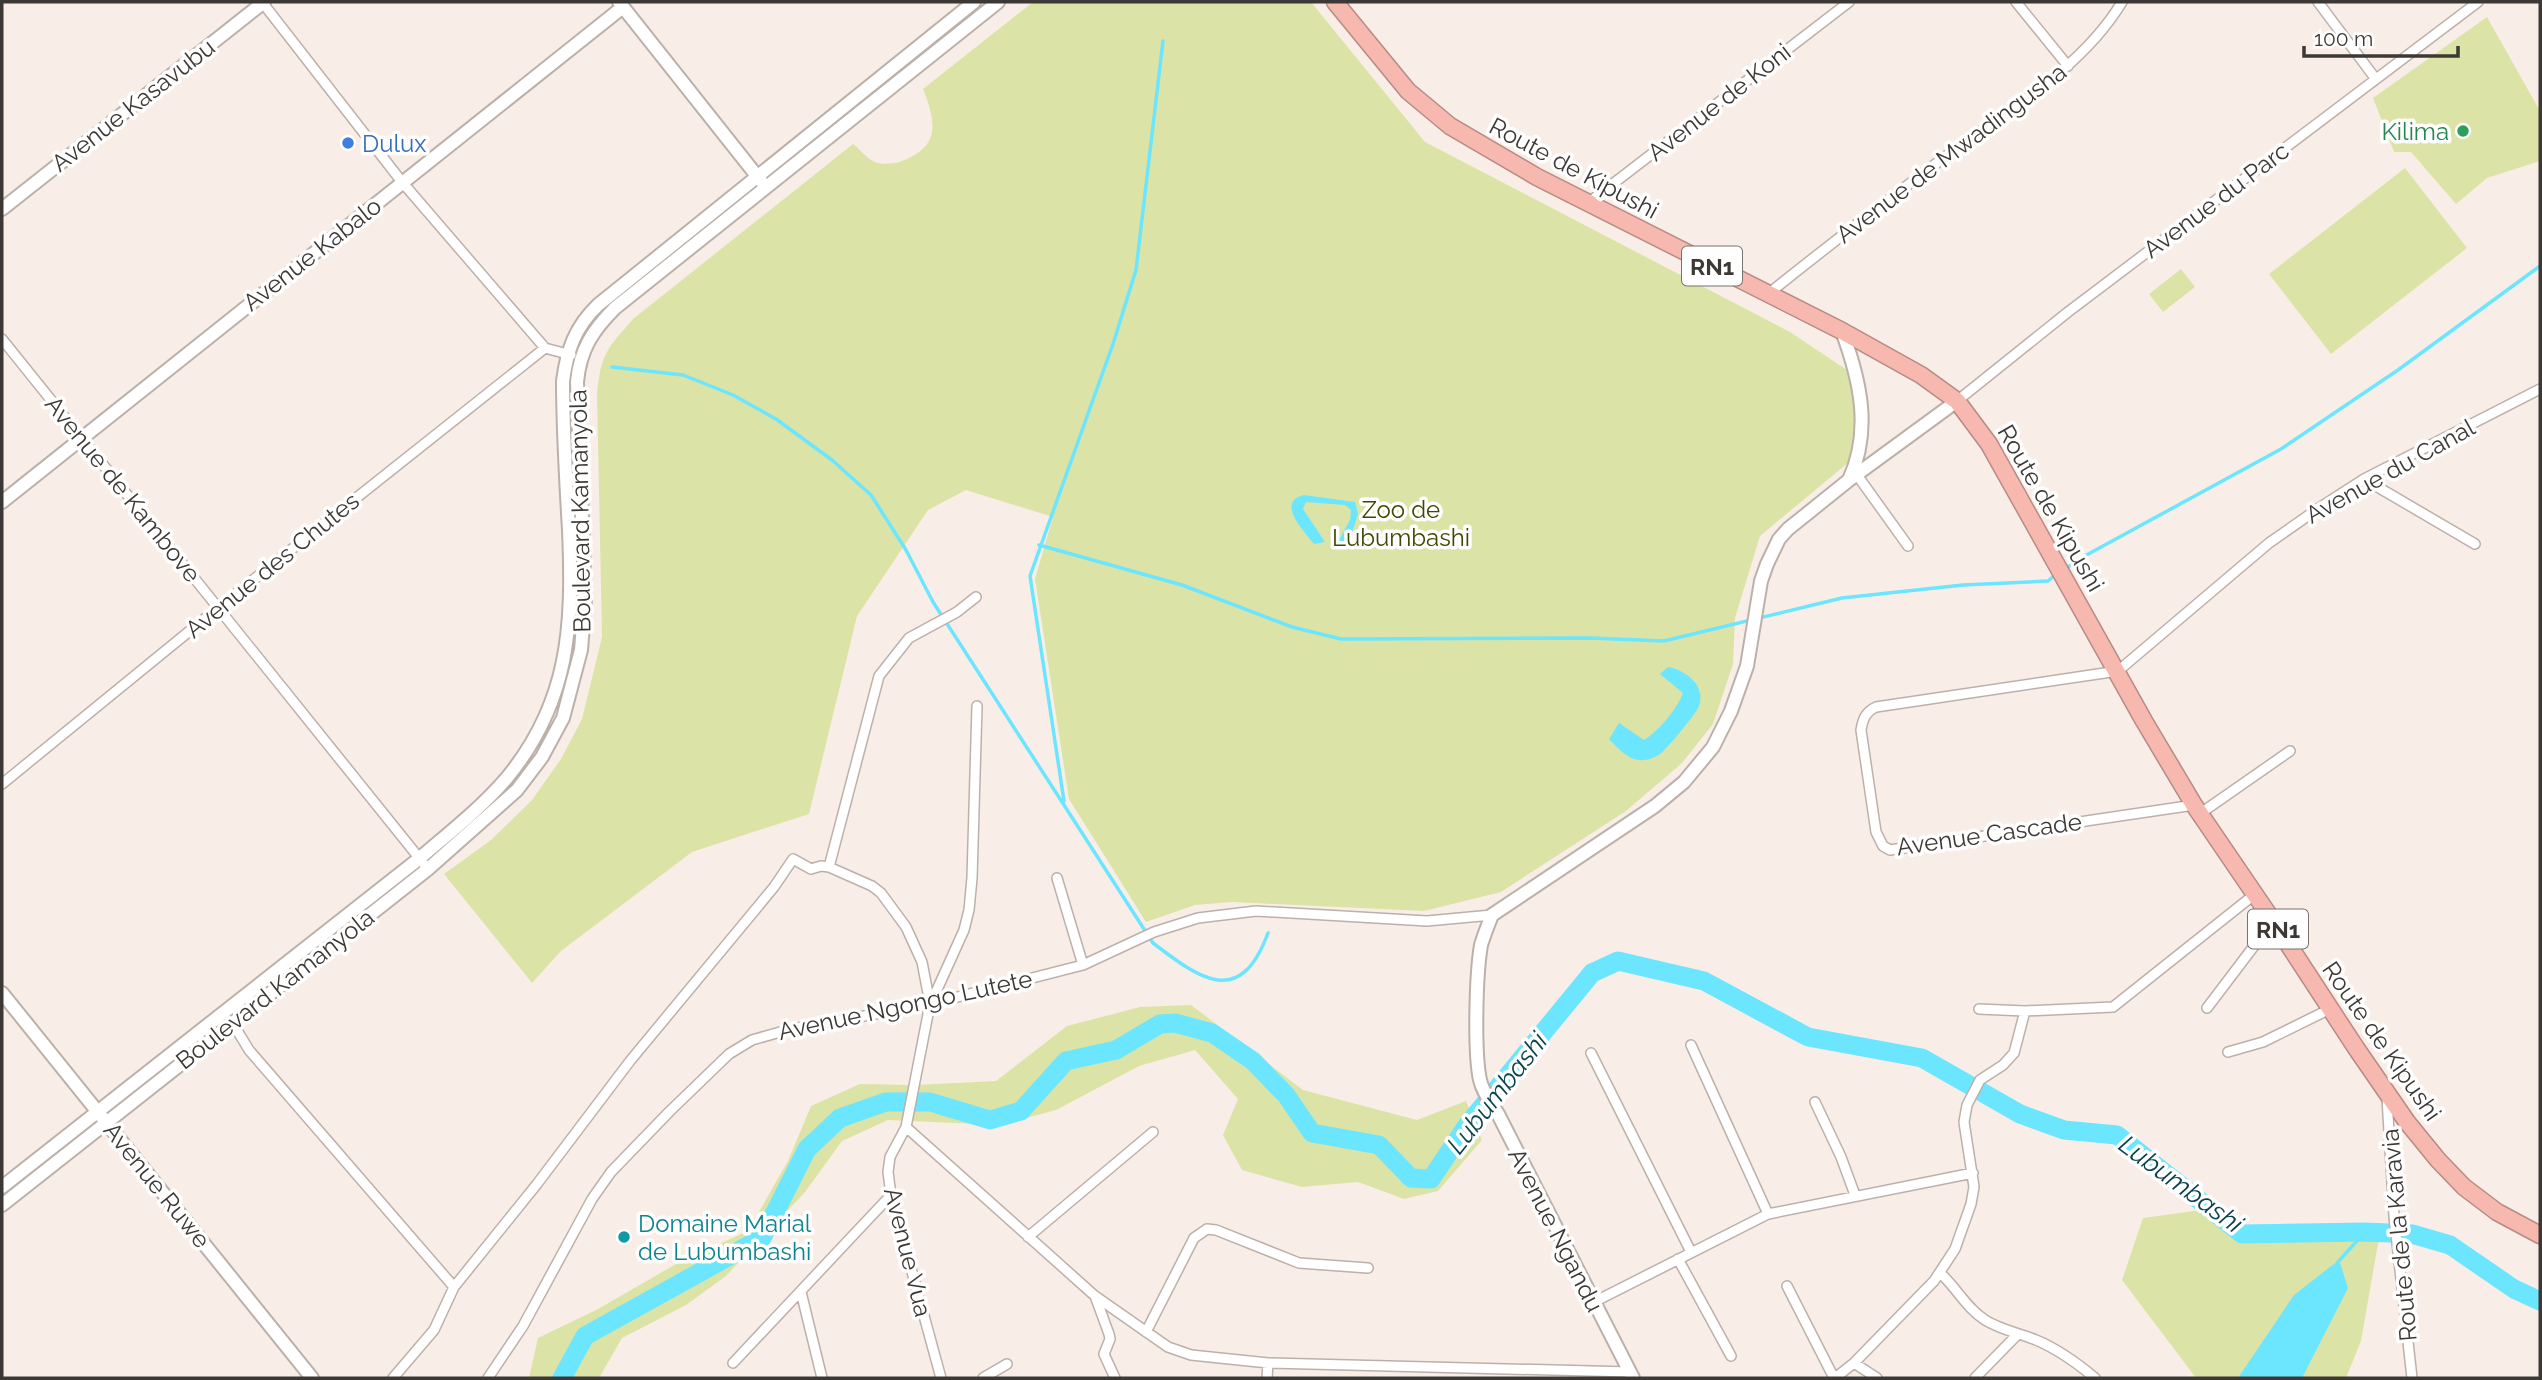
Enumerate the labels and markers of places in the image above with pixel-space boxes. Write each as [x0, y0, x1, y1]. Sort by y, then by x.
place label: Kilima [2381, 117, 2449, 146]
marker: Kilima [2455, 123, 2471, 139]
place label: Dulux [362, 129, 426, 158]
marker: Dulux [340, 135, 356, 151]
place label: Domaine Marial de Lubumbashi [638, 1209, 812, 1266]
marker: Domaine Marial de Lubumbashi [616, 1229, 632, 1245]

